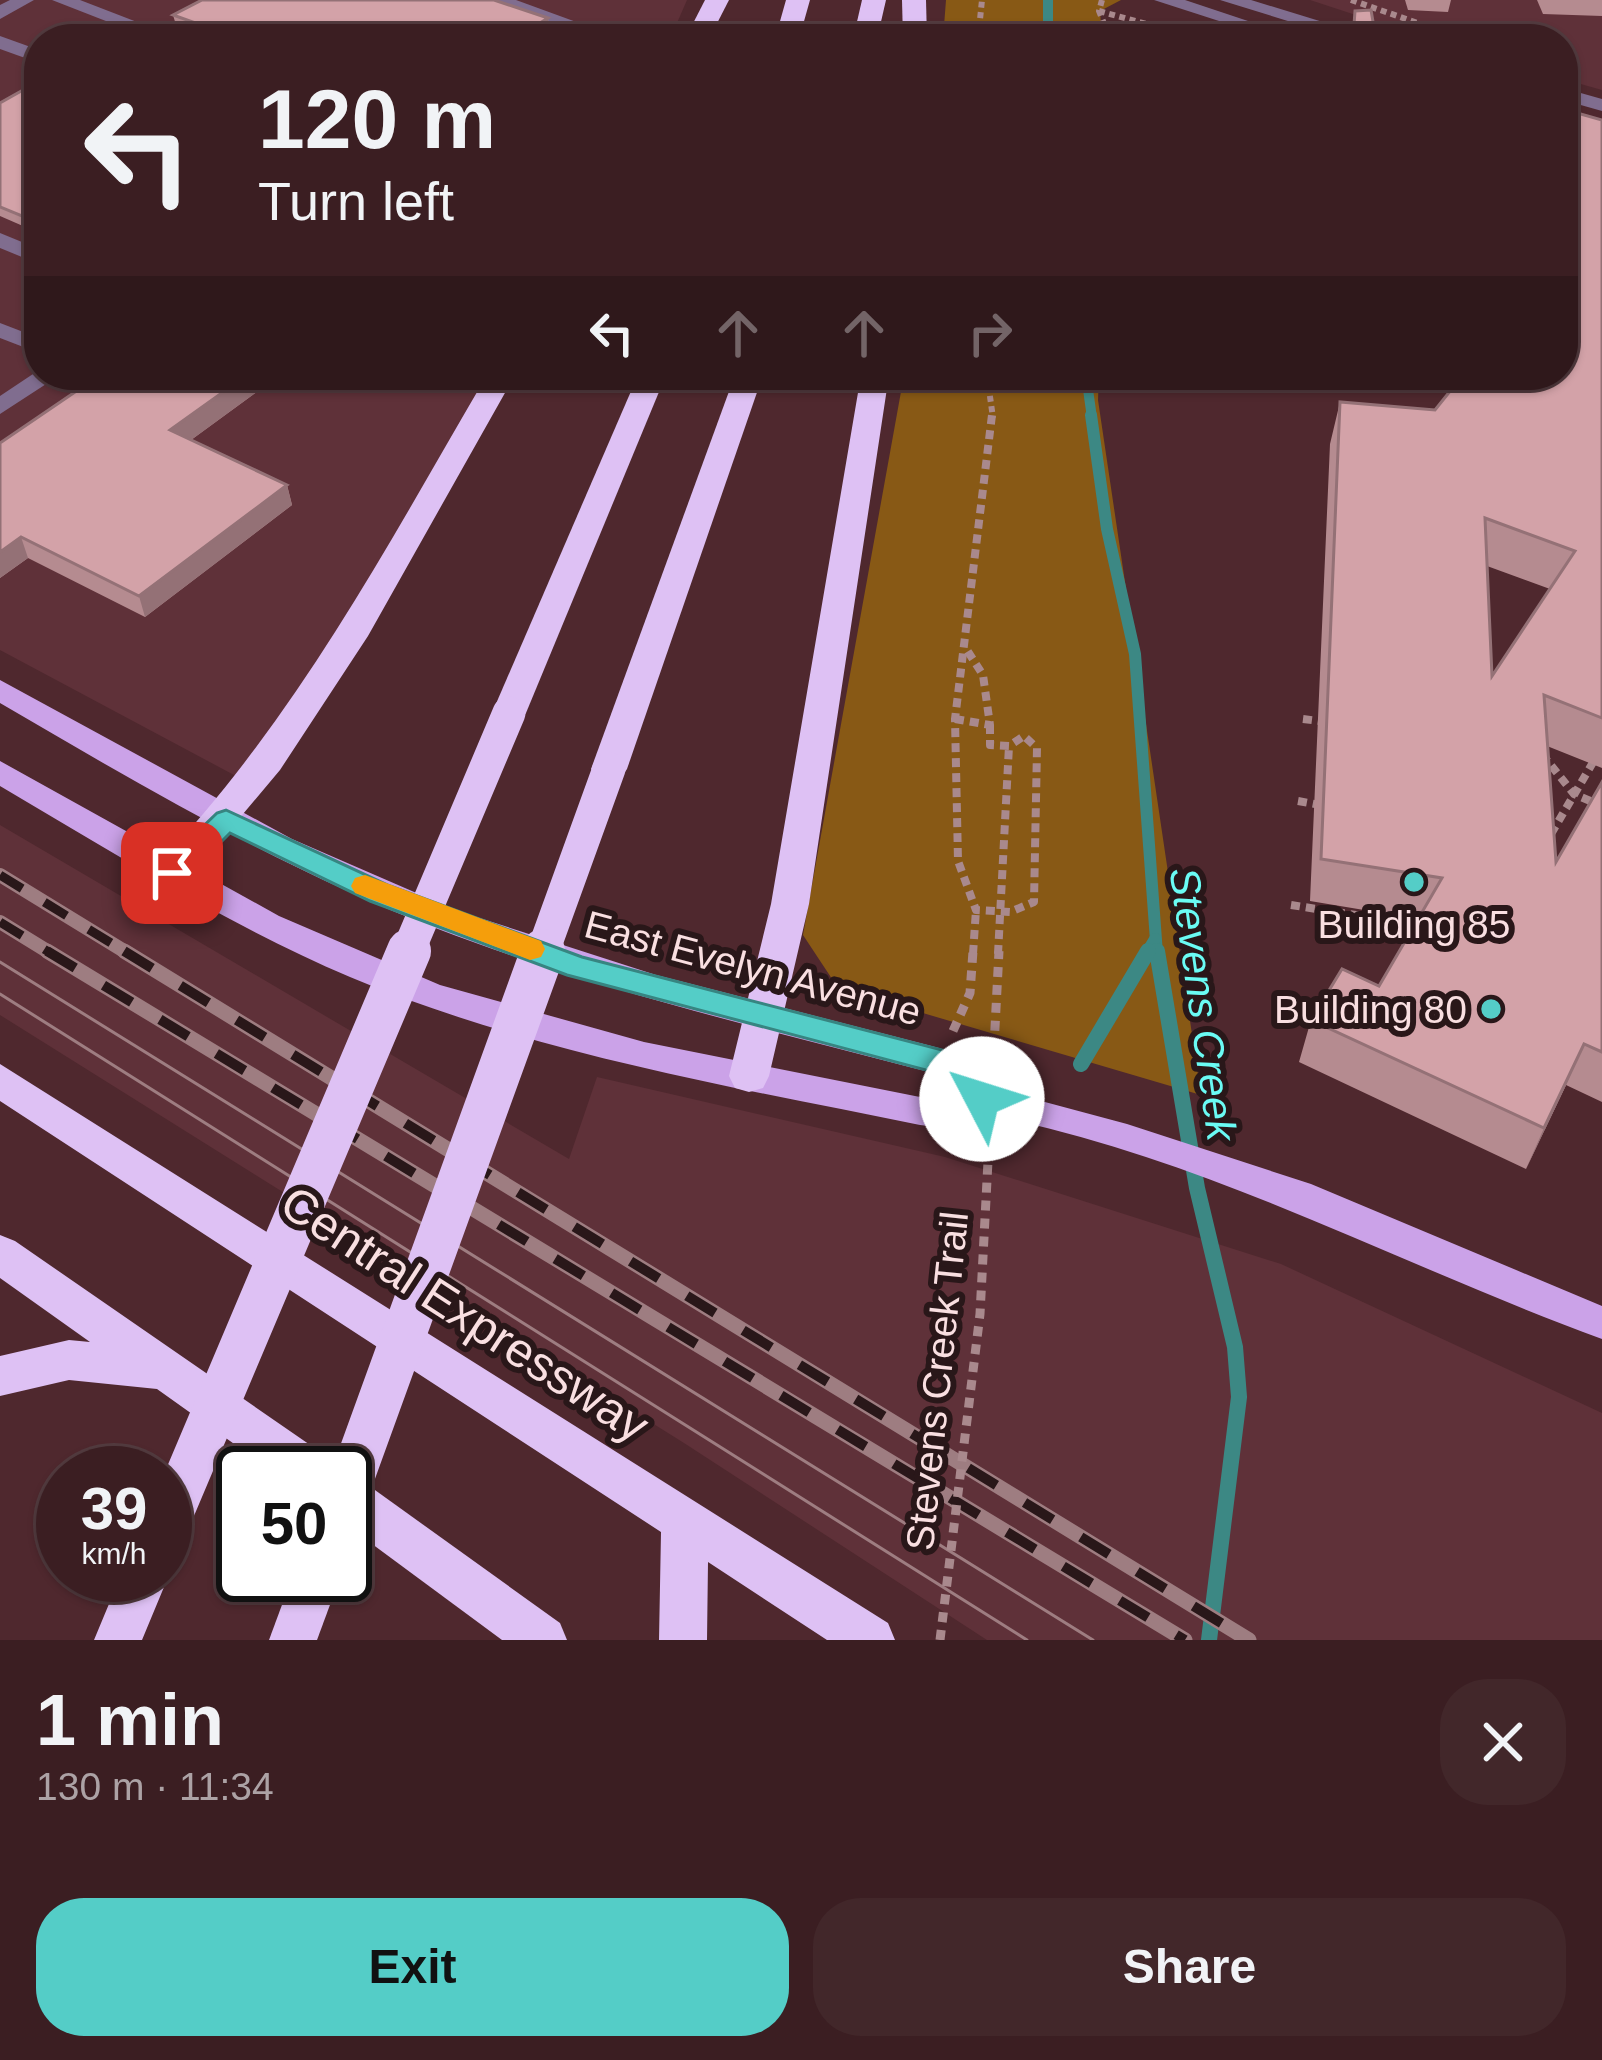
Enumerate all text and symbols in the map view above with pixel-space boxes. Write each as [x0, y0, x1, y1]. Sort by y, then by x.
icon: left [60, 72, 216, 228]
text: 120 m [258, 72, 496, 166]
text: Turn left [258, 171, 454, 231]
icon: left [579, 300, 645, 366]
icon: ahead [705, 300, 771, 366]
icon: ahead [831, 300, 897, 366]
icon: right [957, 300, 1023, 366]
pin [121, 822, 223, 924]
icon: arrive [139, 840, 205, 906]
water label: Stevens Creek [1161, 864, 1246, 1146]
marker: Building 85 [1401, 869, 1427, 895]
street label: East Evelyn Avenue [580, 902, 926, 1034]
place label: Building 85 [1318, 903, 1510, 946]
place label: Building 80 [1274, 988, 1467, 1031]
marker: Building 80 [1478, 996, 1504, 1022]
position arrow [919, 1036, 1045, 1162]
street label: Central Expressway [272, 1176, 658, 1452]
street label: Stevens Creek Trail [898, 1210, 976, 1552]
speed limit sign: 50 [216, 1446, 372, 1602]
text: 39 [81, 1475, 147, 1542]
text: km/h [81, 1537, 147, 1570]
button: close [1440, 1679, 1566, 1805]
text: 1 min [36, 1680, 224, 1760]
text: 130 m · 11:34 [36, 1765, 274, 1808]
button: Exit [36, 1898, 789, 2036]
button: Share [813, 1898, 1566, 2036]

